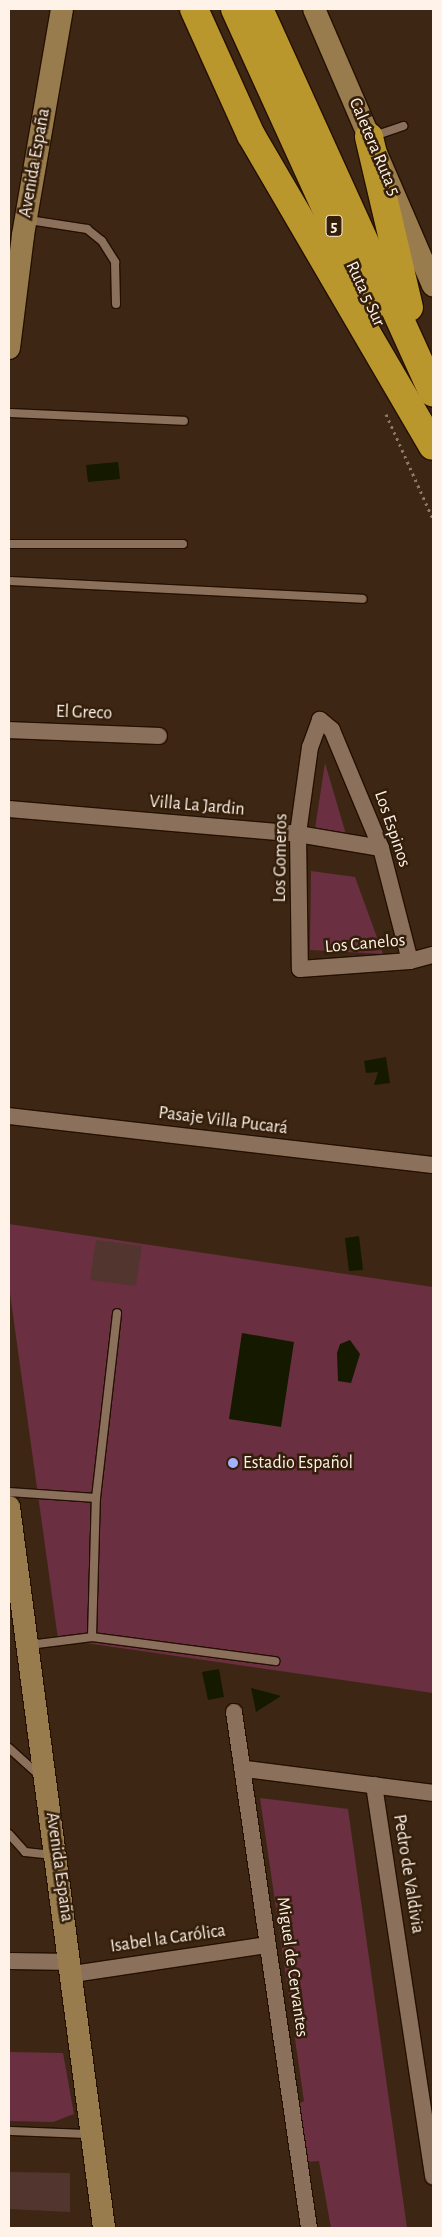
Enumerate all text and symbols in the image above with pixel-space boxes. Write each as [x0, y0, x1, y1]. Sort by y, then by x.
street label: Caletera Ruta 5 [344, 95, 404, 199]
street label: Avenida España [15, 107, 55, 219]
road number: 5 [325, 212, 343, 240]
street label: Ruta 5 Sur [340, 258, 390, 330]
street label: El Greco [55, 701, 113, 725]
street label: Los Espinos [369, 788, 415, 870]
street label: Villa La Jardin [148, 791, 246, 821]
street label: Los Gomeros [269, 813, 293, 903]
street label: Los Canelos [324, 930, 406, 958]
street label: Pasaje Villa Pucará [157, 1102, 289, 1140]
place label: Estadio Español [243, 1452, 353, 1474]
marker: Estadio Español [227, 1457, 239, 1469]
street label: Avenida España [41, 1811, 77, 1923]
street label: Pedro de Valdivia [388, 1813, 428, 1935]
street label: Miguel de Cervantes [271, 1896, 313, 2038]
street label: Isabel la Carólica [109, 1920, 227, 1958]

